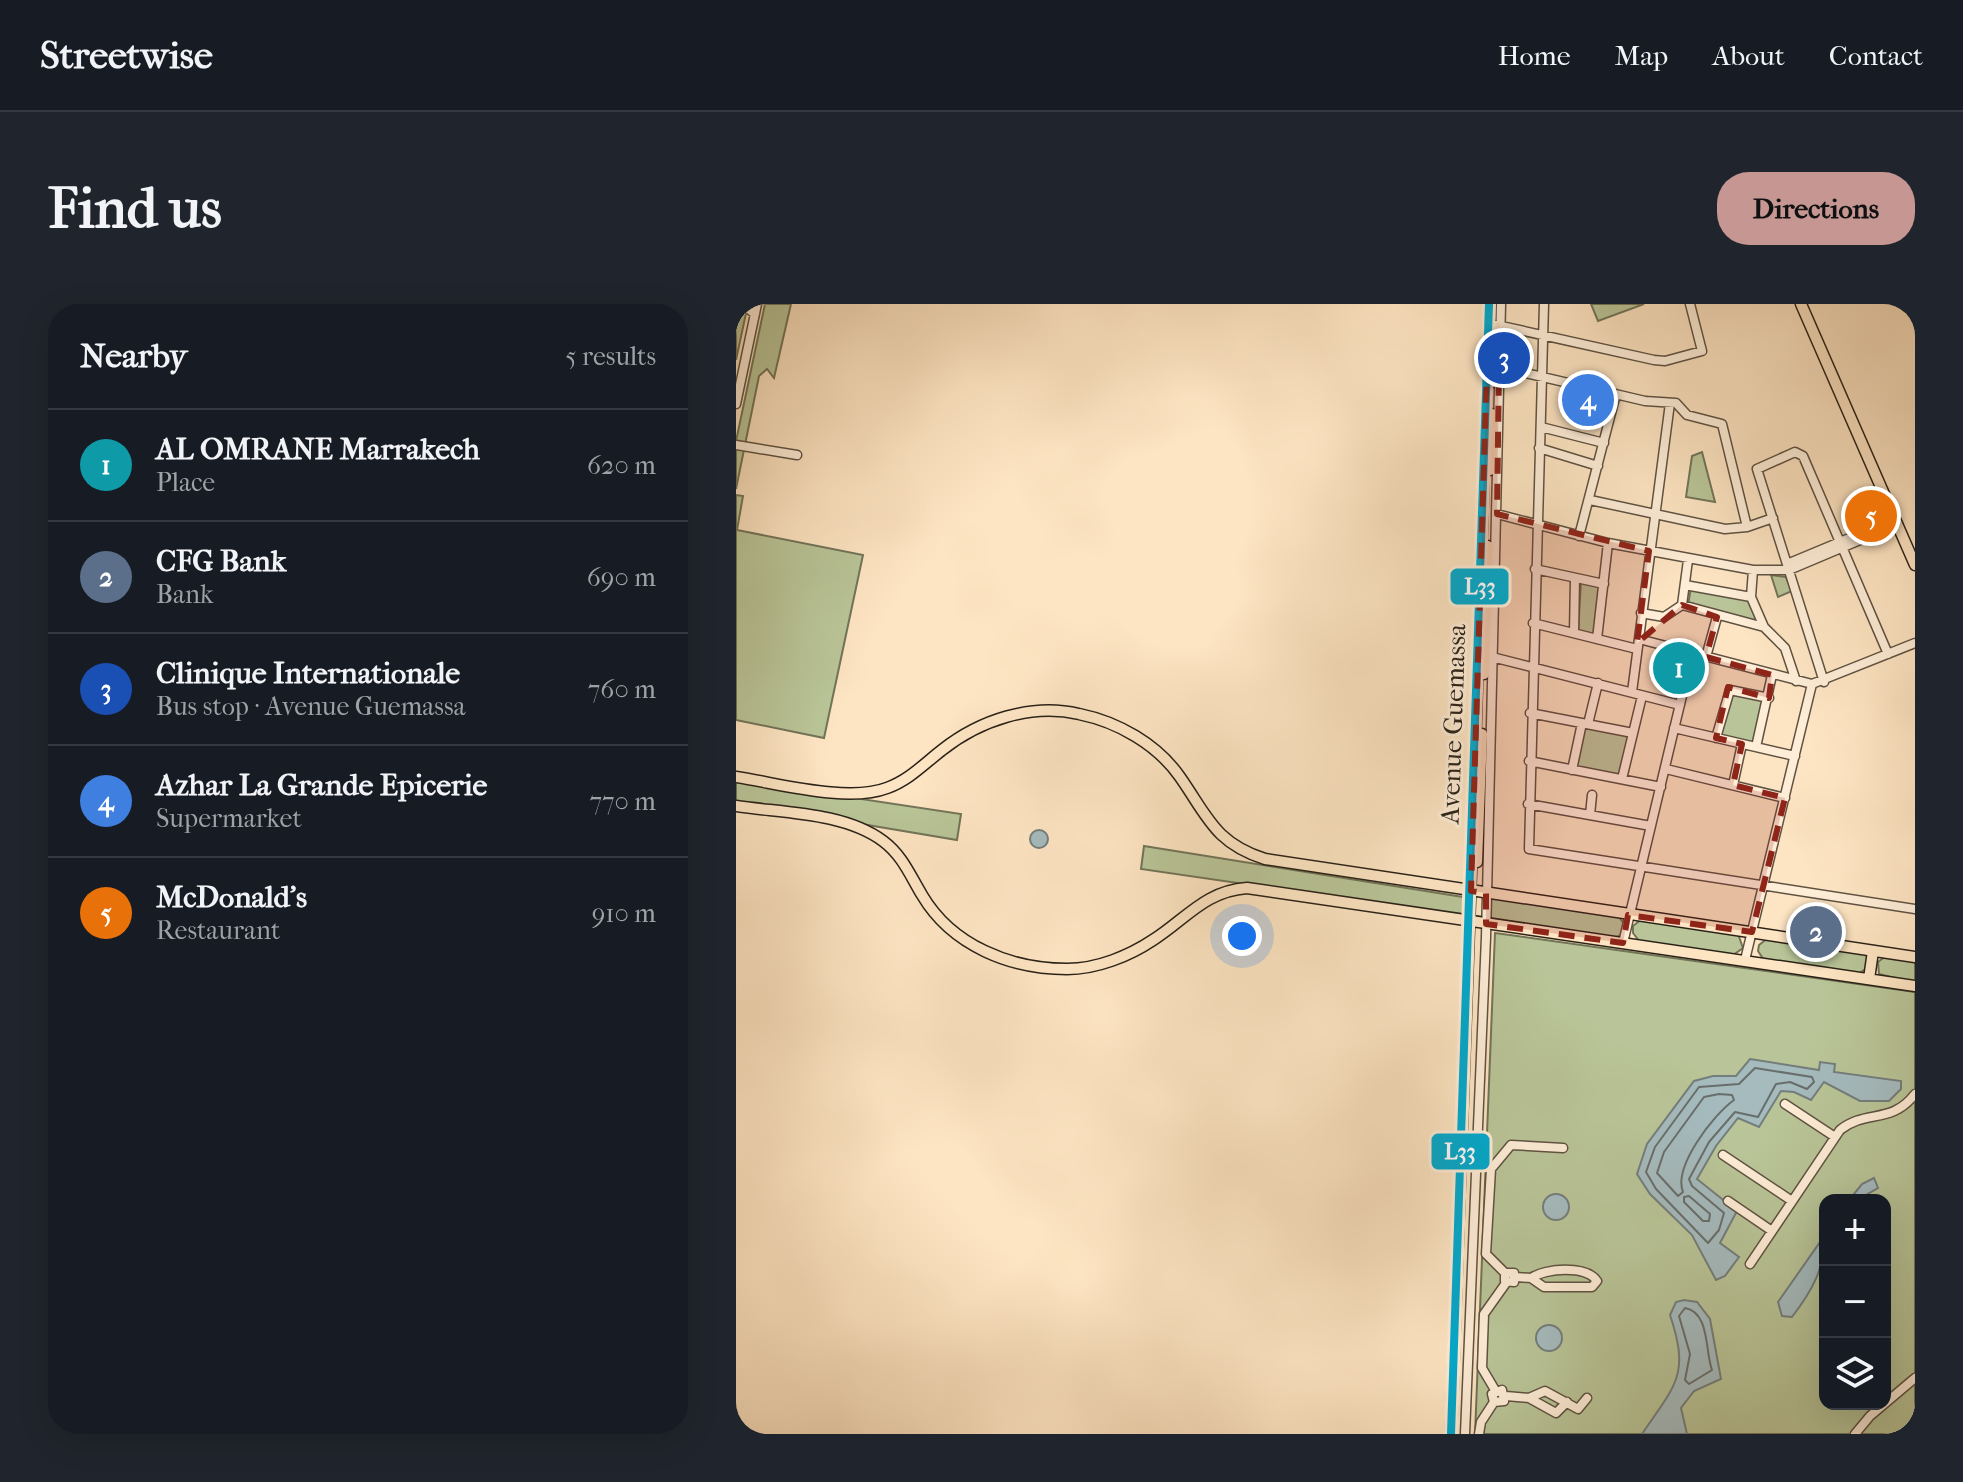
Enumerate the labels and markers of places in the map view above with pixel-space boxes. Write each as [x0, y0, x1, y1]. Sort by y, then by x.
pin: 3 [1478, 328, 1530, 388]
pin: 4 [1562, 370, 1614, 430]
pin: 5 [1845, 486, 1897, 546]
pin: 1 [1653, 638, 1705, 698]
pin: 2 [1790, 902, 1842, 962]

